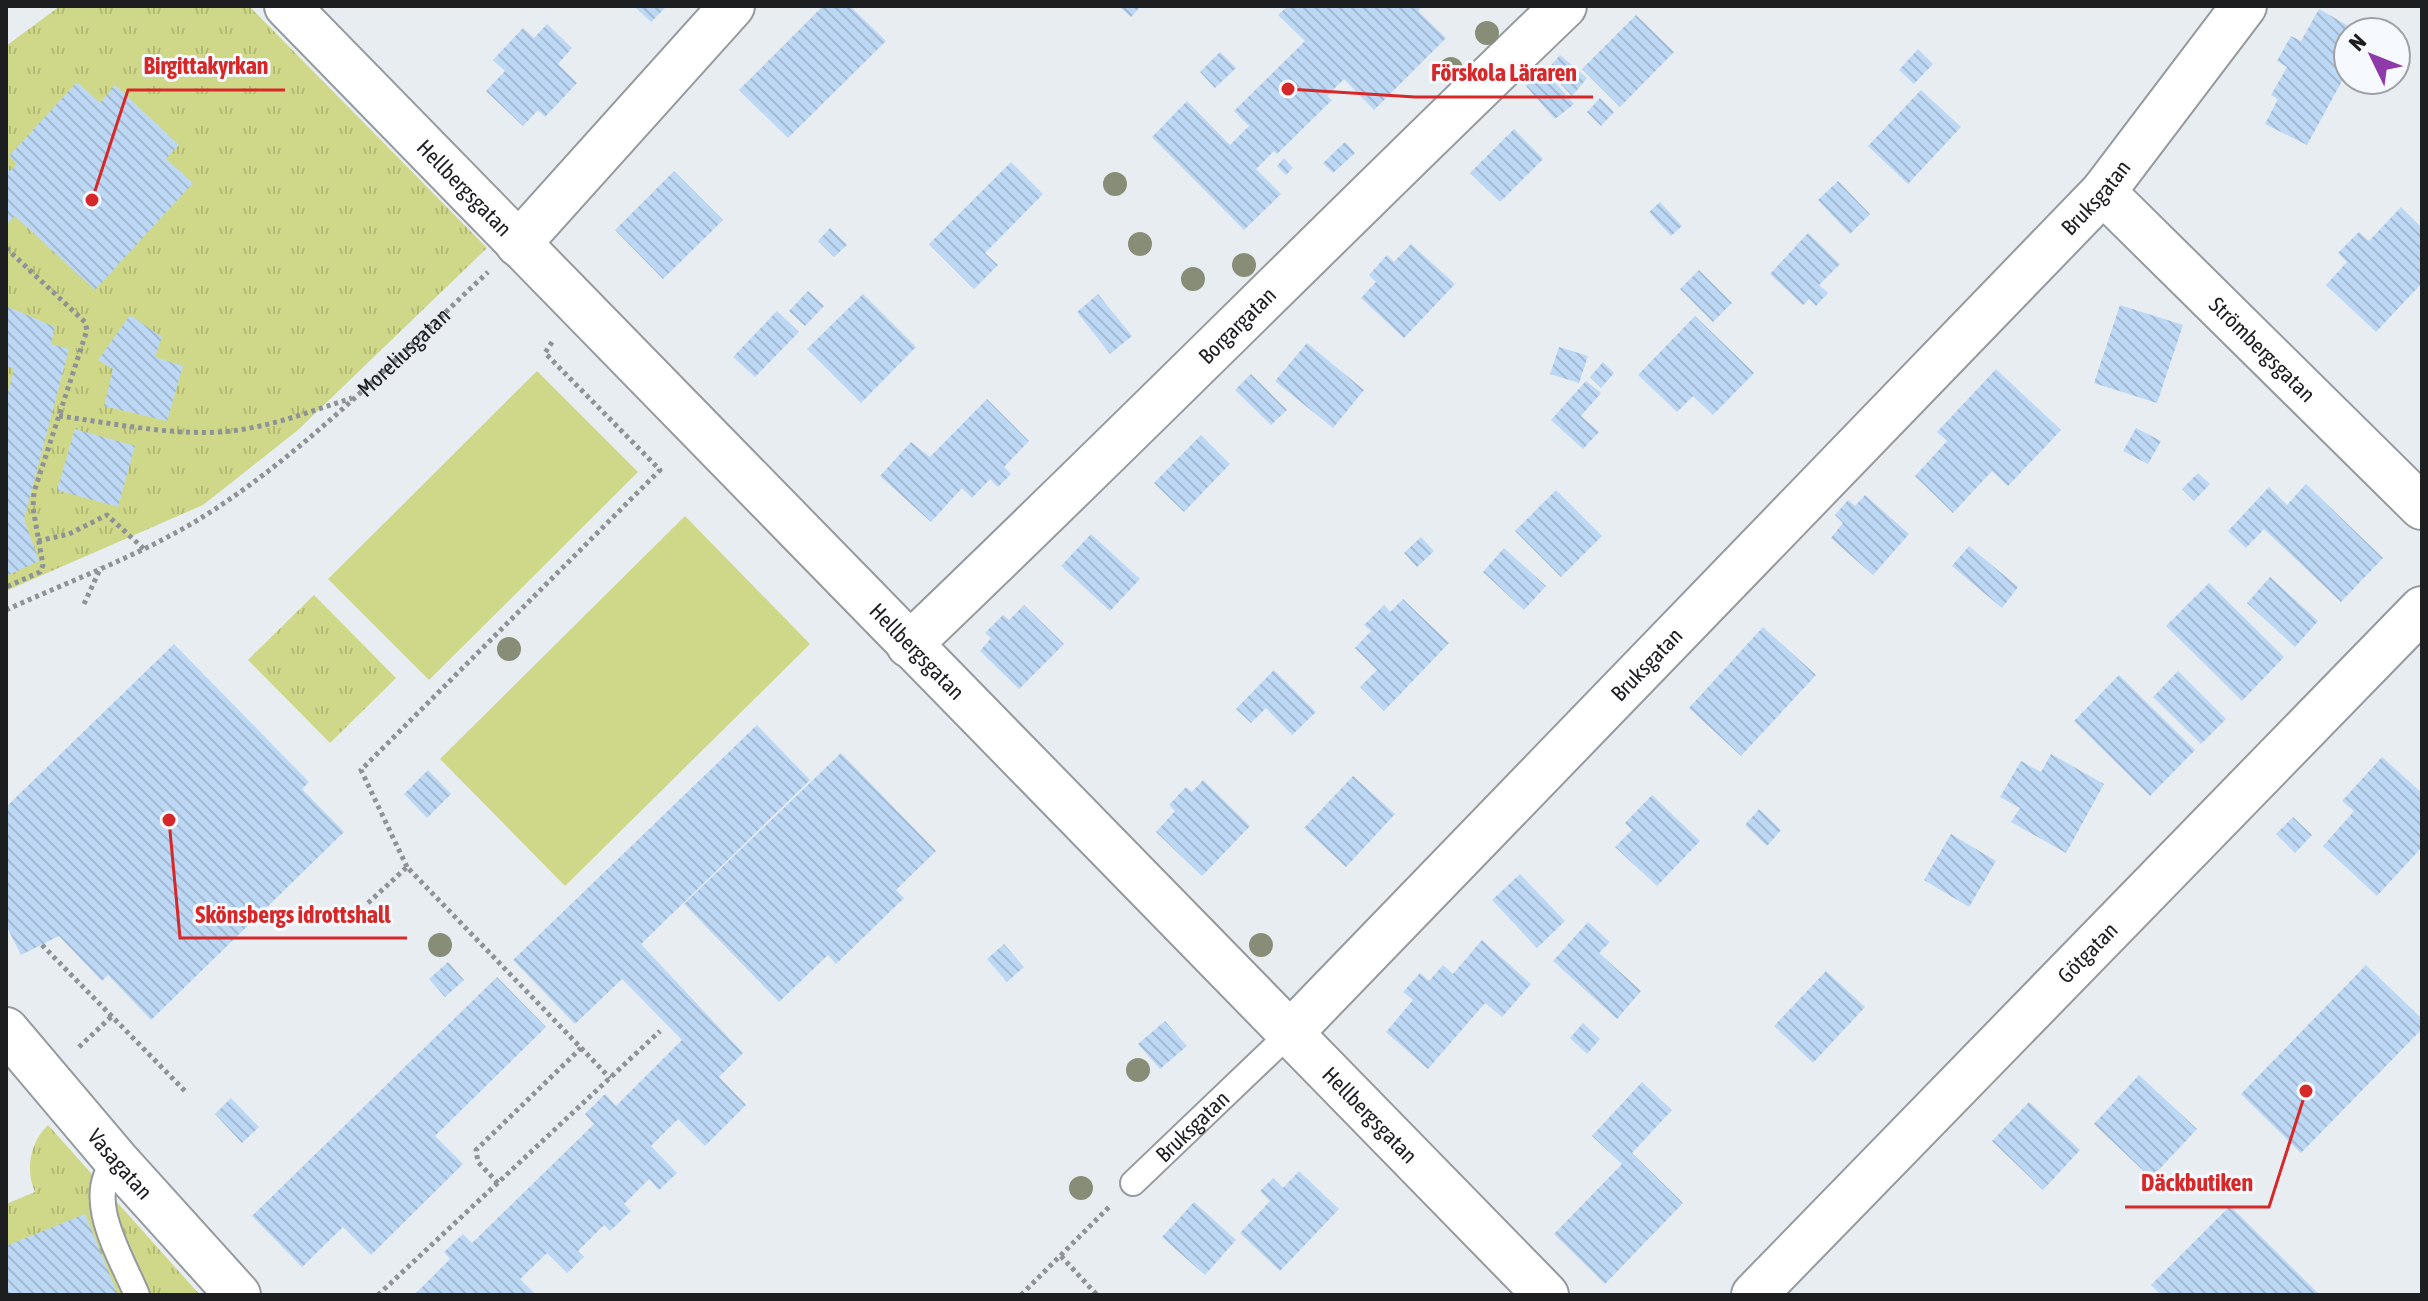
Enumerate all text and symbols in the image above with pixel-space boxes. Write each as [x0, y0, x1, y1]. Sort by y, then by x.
north arrow [2332, 16, 2412, 96]
text: N [2343, 29, 2371, 56]
callout: Birgittakyrkan [128, 42, 285, 90]
callout: Förskola Läraren [1415, 49, 1593, 97]
text: Birgittakyrkan [144, 52, 268, 79]
text: Förskola Läraren [1431, 59, 1577, 86]
street label: Hellbergsgatan [412, 134, 517, 241]
street label: Bruksgatan [2056, 155, 2136, 240]
street label: Borgargatan [1193, 282, 1281, 369]
street label: Strömbergsgatan [2204, 292, 2321, 407]
street label: Moreliusgatan [352, 302, 455, 402]
street label: Hellbergsgatan [864, 598, 970, 705]
street label: Bruksgatan [1605, 622, 1688, 706]
callout: Skönsbergs idrottshall [180, 890, 407, 938]
text: Skönsbergs idrottshall [195, 901, 391, 928]
street label: Götgatan [2052, 917, 2123, 988]
street label: Hellbergsgatan [1317, 1061, 1423, 1168]
street label: Bruksgatan [1150, 1085, 1234, 1167]
street label: Vasagatan [82, 1124, 158, 1204]
callout: Däckbutiken [2125, 1159, 2269, 1207]
text: Däckbutiken [2141, 1169, 2253, 1196]

